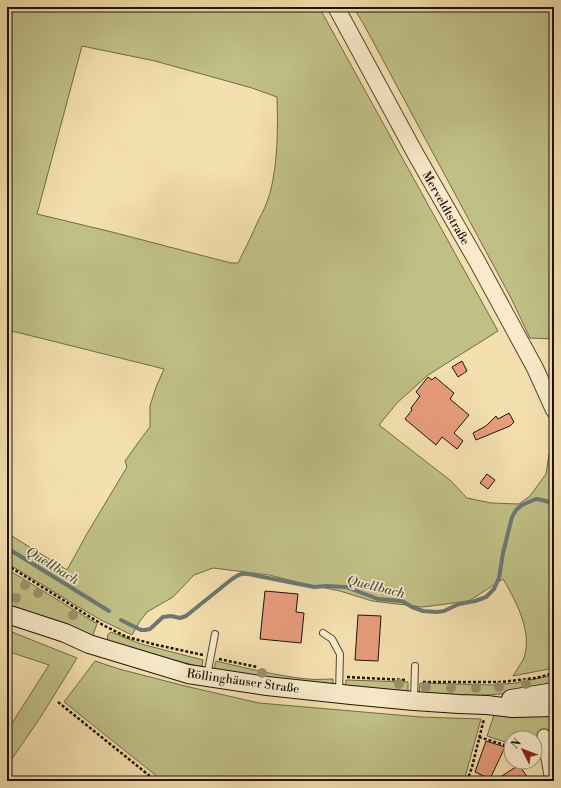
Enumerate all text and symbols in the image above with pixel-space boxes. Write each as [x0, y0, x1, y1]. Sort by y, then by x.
street label: Merveldtstraße [418, 169, 473, 248]
water label: Quellbach [23, 543, 82, 589]
water label: Quellbach [345, 572, 407, 602]
street label: Röllinghäuser Straße [186, 666, 300, 697]
north arrow [503, 730, 543, 770]
text: N [508, 736, 525, 752]

